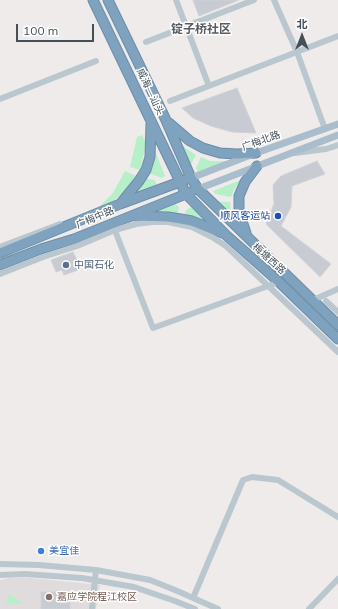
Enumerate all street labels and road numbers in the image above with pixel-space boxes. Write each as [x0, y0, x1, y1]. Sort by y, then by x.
street label: 威海—汕头 [134, 67, 166, 117]
street label: 广梅北路 [240, 129, 282, 153]
street label: 广梅中路 [74, 205, 116, 231]
street label: 梅塘西路 [250, 241, 288, 277]

